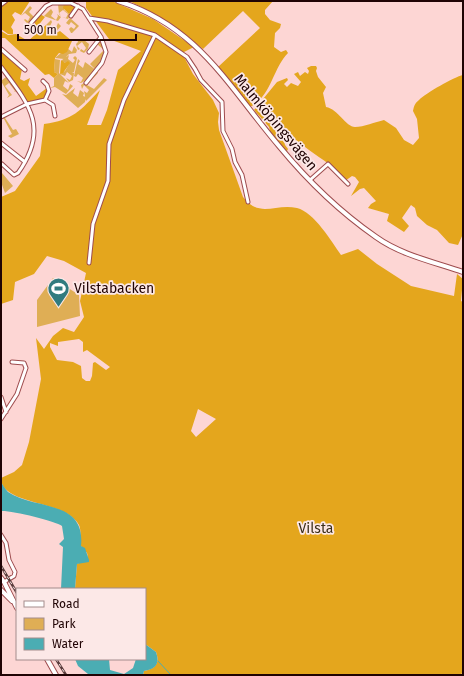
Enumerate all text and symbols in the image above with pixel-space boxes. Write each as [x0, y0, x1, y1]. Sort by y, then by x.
scale bar [18, 16, 136, 42]
text: 500 m [24, 23, 57, 37]
street label: Malmköpingsvägen [230, 71, 321, 174]
sports icon: Vilstabacken [45, 275, 71, 308]
place label: Vilstabacken [74, 280, 154, 297]
park label: Vilsta [299, 520, 333, 537]
legend [16, 588, 146, 660]
text: Road [52, 597, 80, 611]
text: Park [52, 617, 76, 631]
text: Water [52, 637, 84, 651]

